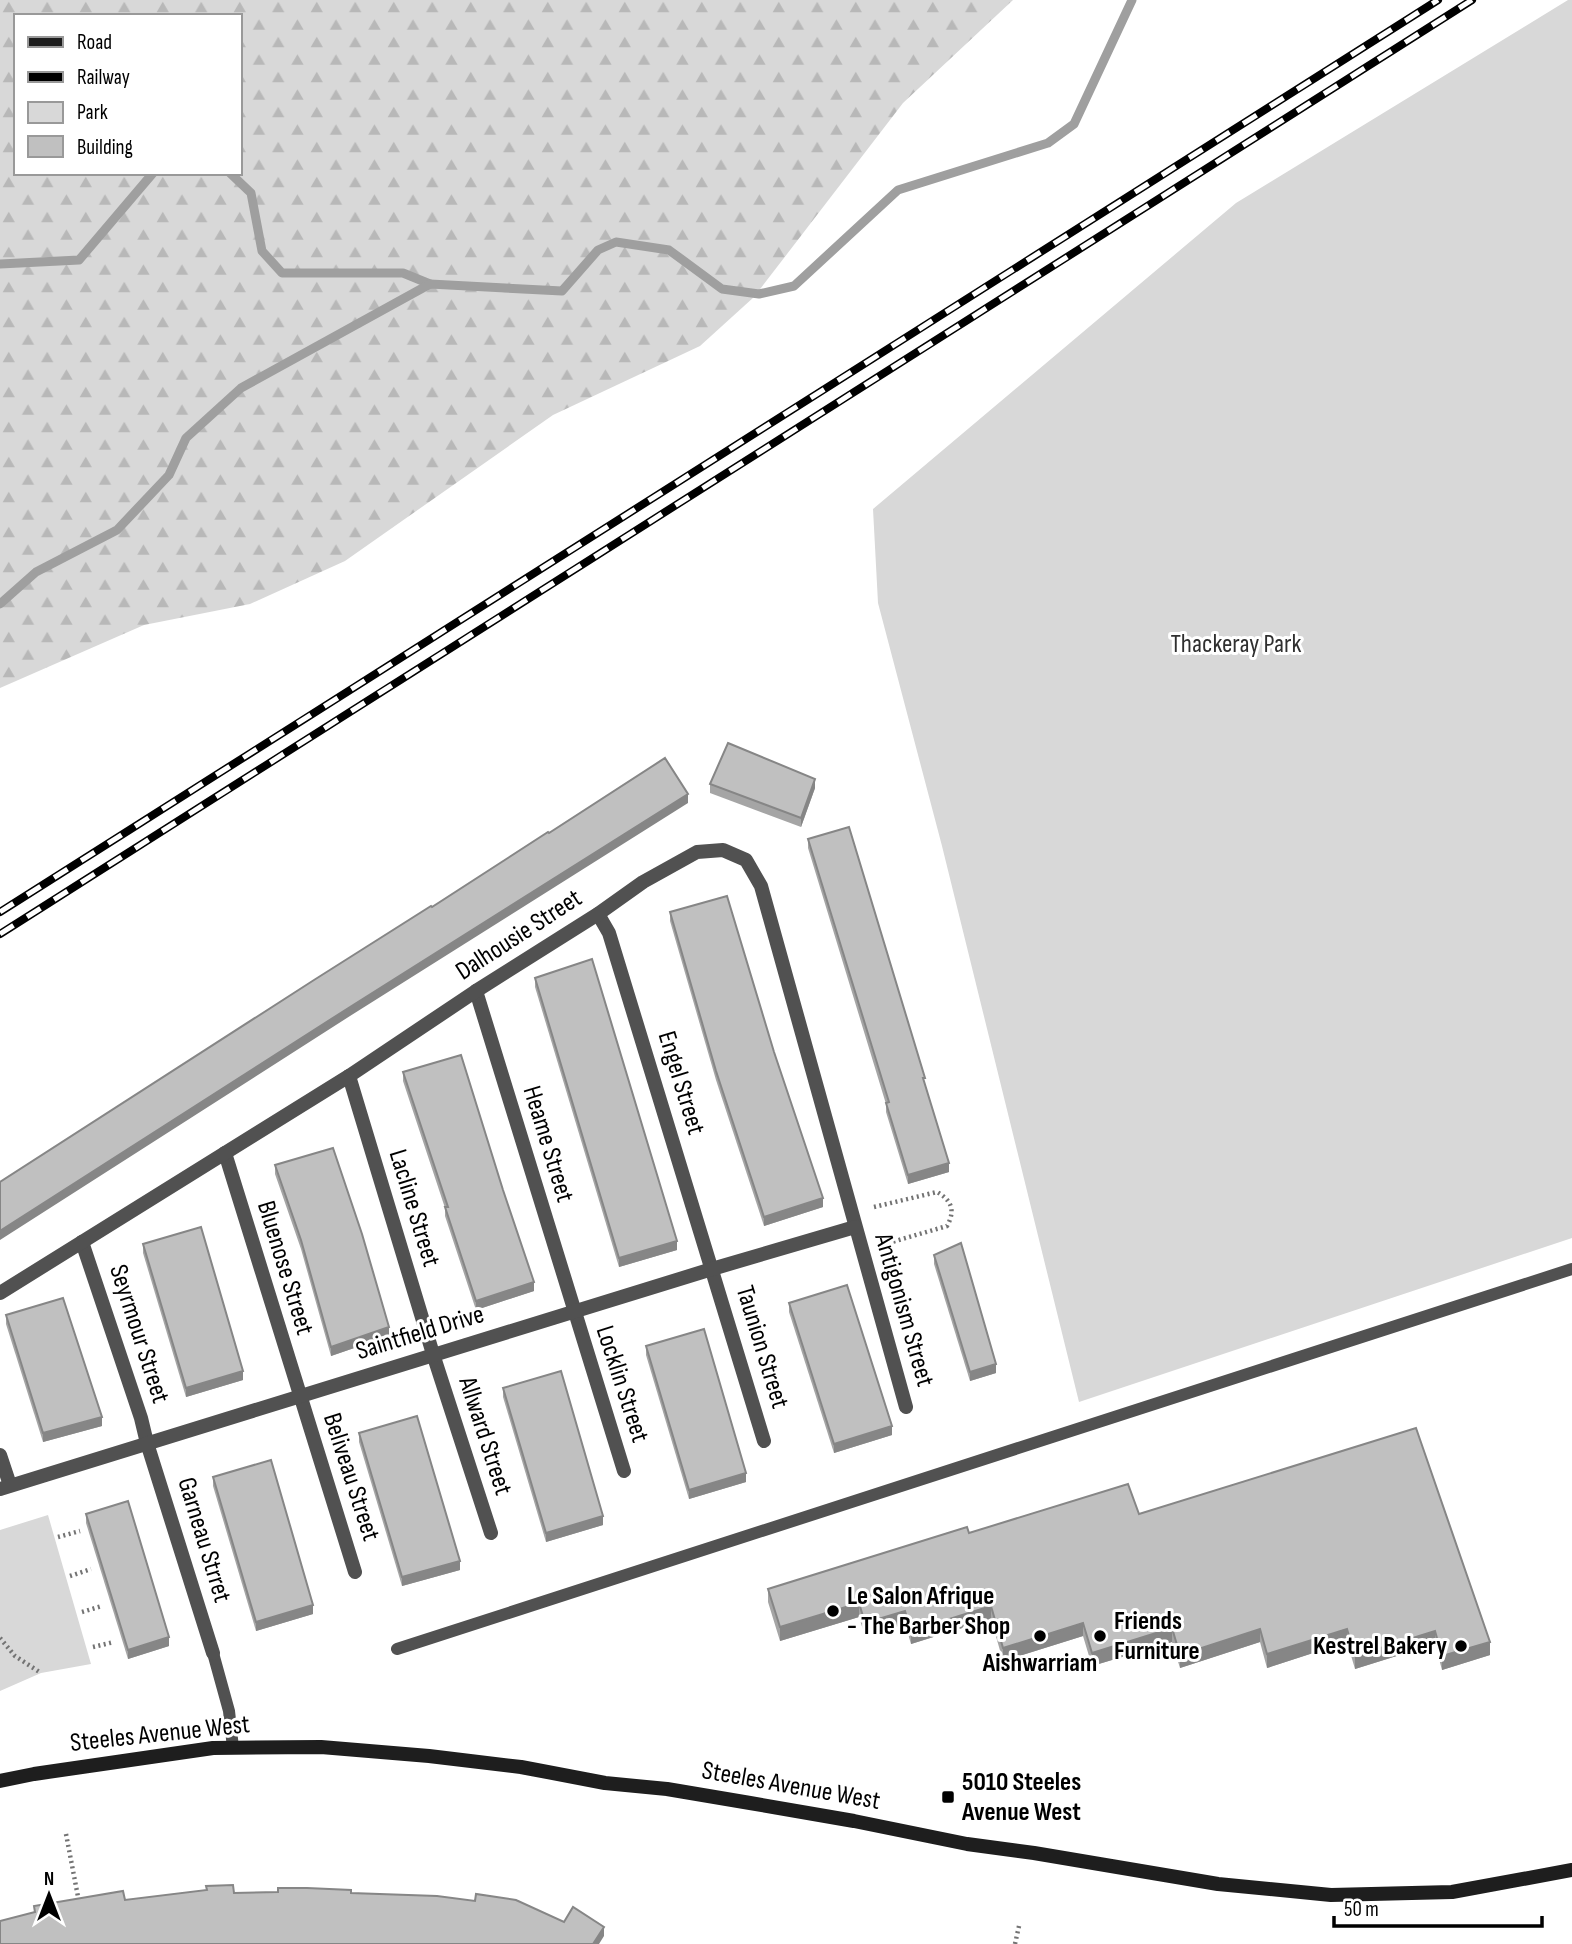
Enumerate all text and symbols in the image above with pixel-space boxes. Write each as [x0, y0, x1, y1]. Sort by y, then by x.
legend [14, 14, 242, 175]
text: Road [77, 30, 112, 55]
text: Railway [77, 65, 130, 90]
text: Park [77, 100, 108, 125]
text: Building [77, 135, 133, 160]
park label: Thackeray Park [1171, 629, 1302, 660]
street label: Dalhousie Street [450, 883, 588, 987]
street label: Engel Street [651, 1028, 711, 1138]
street label: Heame Street [516, 1082, 580, 1206]
street label: Lacline Street [382, 1146, 447, 1270]
street label: Bluenose Street [250, 1197, 320, 1339]
street label: Antigonism Street [867, 1229, 941, 1390]
street label: Seyrmour Street [102, 1261, 176, 1407]
street label: Taunion Street [729, 1282, 795, 1412]
street label: Saintfield Drive [352, 1299, 488, 1367]
street label: Locklin Street [589, 1322, 655, 1446]
street label: Allward Street [451, 1372, 519, 1499]
street label: Beliveau Street [316, 1409, 386, 1545]
street label: Garneau Strret [170, 1474, 238, 1606]
place label: Le Salon Afrique - The Barber Shop [847, 1581, 1010, 1642]
marker: Le Salon Afrique - The Barber Shop [825, 1603, 841, 1619]
place label: Friends Furniture [1114, 1606, 1200, 1667]
marker: Aishwarriam [1032, 1628, 1048, 1644]
marker: Friends Furniture [1092, 1628, 1108, 1644]
place label: Kestrel Bakery [1313, 1631, 1447, 1662]
marker: Kestrel Bakery [1453, 1638, 1469, 1654]
place label: Aishwarriam [982, 1648, 1097, 1679]
street label: Steeles Avenue West [69, 1709, 251, 1759]
street label: Steeles Avenue West [699, 1755, 883, 1817]
place label: 5010 Steeles Avenue West [961, 1767, 1081, 1828]
marker: 5010 Steeles Avenue West [940, 1789, 956, 1805]
north arrow [14, 1860, 84, 1930]
text: N [44, 1868, 54, 1891]
scale bar [1334, 1884, 1542, 1928]
text: 50 m [1344, 1897, 1379, 1922]

